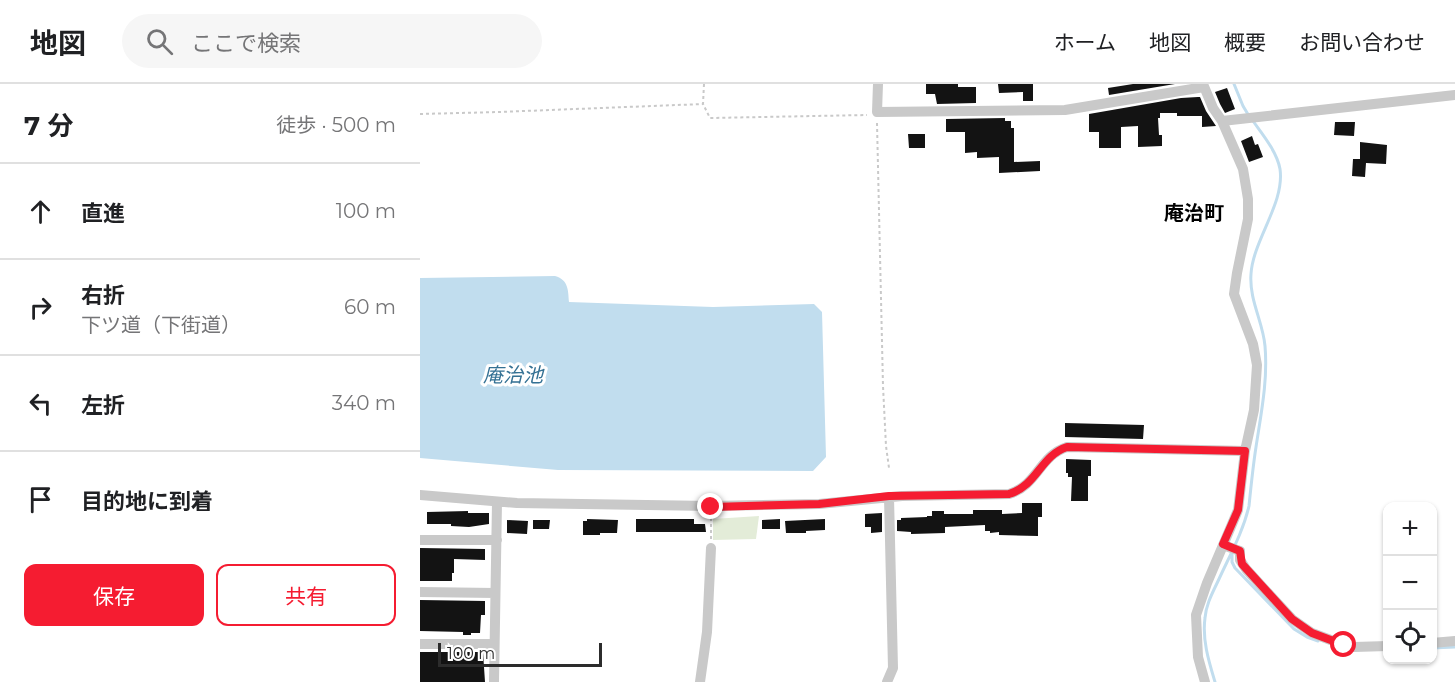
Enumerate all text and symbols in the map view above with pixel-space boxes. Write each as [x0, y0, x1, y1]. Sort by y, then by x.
search box [122, 14, 542, 68]
icon: search [143, 25, 176, 58]
text: 地図 [30, 26, 86, 60]
text: ここで検索 [191, 30, 301, 57]
text: ホーム [1054, 30, 1116, 55]
text: 地図 [1149, 30, 1191, 55]
text: 概要 [1224, 30, 1266, 55]
text: お問い合わせ [1299, 30, 1425, 55]
text: 7 分 [24, 110, 73, 142]
text: 徒歩 · 500 m [276, 113, 396, 137]
icon: ahead [24, 195, 57, 228]
text: 100 m [336, 199, 396, 223]
text: 直進 [81, 200, 125, 227]
district label: 庵治町 [1164, 201, 1224, 225]
text: 右折 [81, 282, 125, 309]
icon: right [24, 291, 57, 324]
text: 60 m [344, 295, 396, 319]
text: 下ツ道（下街道） [81, 313, 241, 337]
water label: 庵治池 [483, 363, 545, 387]
icon: left [24, 387, 57, 420]
text: 340 m [332, 391, 396, 415]
text: 左折 [81, 392, 125, 419]
icon: arrive [24, 483, 57, 516]
text: 目的地に到着 [81, 488, 213, 515]
route end [697, 493, 723, 519]
map controls [1383, 502, 1437, 664]
button: + [1383, 502, 1437, 556]
button: − [1383, 556, 1437, 610]
button: 保存 [24, 564, 204, 626]
button: 共有 [216, 564, 396, 626]
button: locate [1383, 610, 1437, 664]
route start [1330, 631, 1356, 657]
scale bar [438, 640, 602, 668]
text: 100 m [447, 644, 495, 663]

